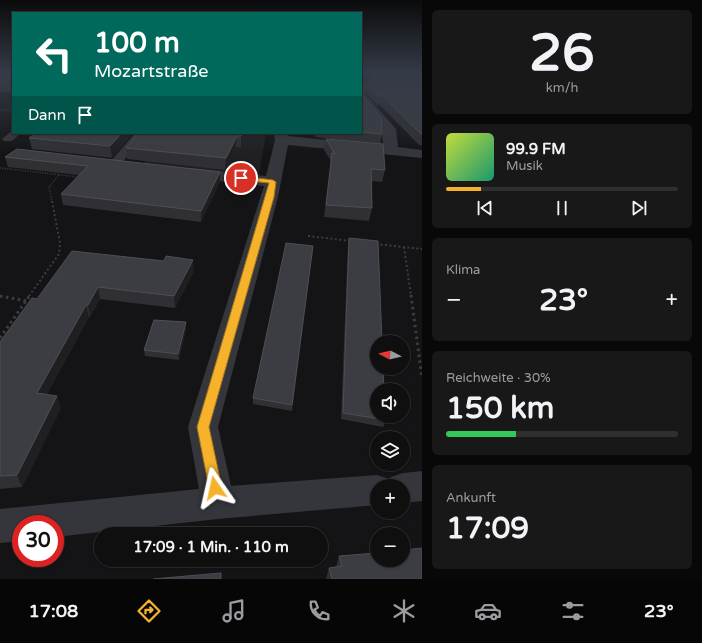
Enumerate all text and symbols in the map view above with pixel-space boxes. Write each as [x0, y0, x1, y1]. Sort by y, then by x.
text: 26 [529, 22, 595, 85]
text: 100 m [94, 26, 180, 60]
icon: left [28, 28, 80, 80]
text: Mozartstraße [94, 60, 209, 82]
text: km/h [546, 80, 578, 96]
icon: arrive [74, 104, 96, 126]
text: Dann [28, 106, 66, 124]
text: 99.9 FM [506, 140, 566, 158]
text: Musik [506, 158, 543, 174]
pin [224, 161, 258, 195]
icon: arrive [230, 167, 252, 189]
icon: previous [474, 197, 496, 219]
icon: pause [551, 197, 573, 219]
icon: next [628, 197, 650, 219]
text: Klima [446, 262, 480, 278]
text: 23° [539, 282, 588, 319]
text: − [446, 287, 462, 313]
text: + [666, 287, 678, 313]
north arrow [370, 335, 410, 375]
map controls [370, 335, 410, 567]
text: Reichweite · 30% [446, 370, 551, 386]
button: sound [370, 383, 410, 423]
text: 150 km [446, 390, 554, 427]
button: layers [370, 431, 410, 471]
position arrow [194, 467, 236, 509]
button: + [370, 479, 410, 519]
text: Ankunft [446, 490, 496, 506]
text: 17:09 [446, 510, 529, 547]
speed limit sign: 30 [12, 515, 64, 567]
button: − [370, 527, 410, 567]
text: 17:09 · 1 Min. · 110 m [133, 538, 289, 556]
icon: directions [135, 597, 163, 625]
icon: music [220, 597, 248, 625]
icon: phone [305, 597, 333, 625]
icon: climate [390, 597, 418, 625]
icon: car [474, 597, 502, 625]
icon: filters [559, 597, 587, 625]
text: 17:08 [28, 600, 78, 622]
text: 23° [644, 600, 674, 622]

